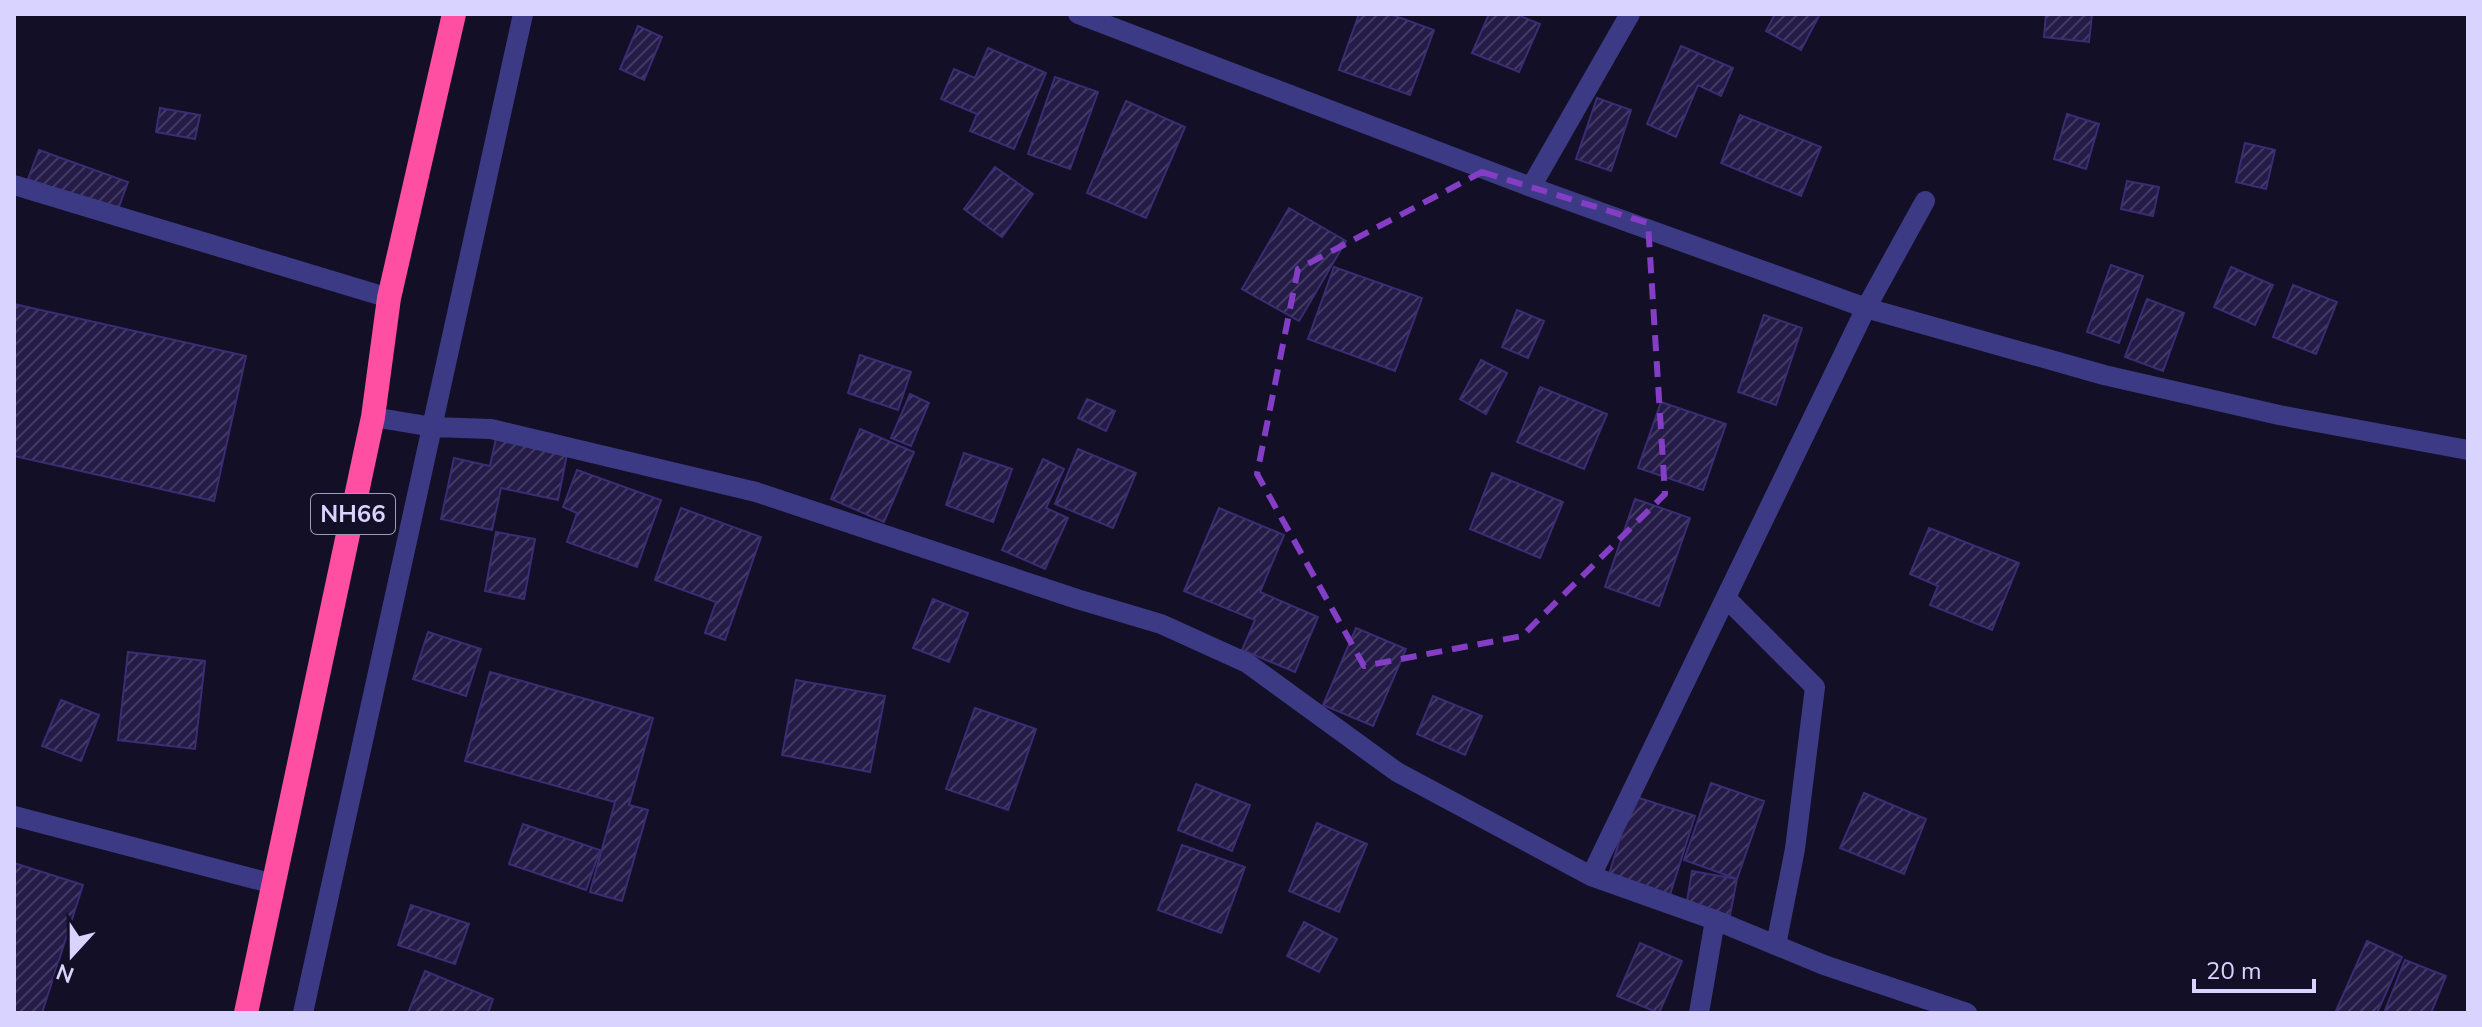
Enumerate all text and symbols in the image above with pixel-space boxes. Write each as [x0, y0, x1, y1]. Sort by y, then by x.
road number: NH66 [311, 494, 395, 534]
north arrow [32, 915, 112, 995]
scale bar [2194, 943, 2314, 993]
text: 20 m [2206, 955, 2262, 987]
text: N [52, 956, 78, 990]

